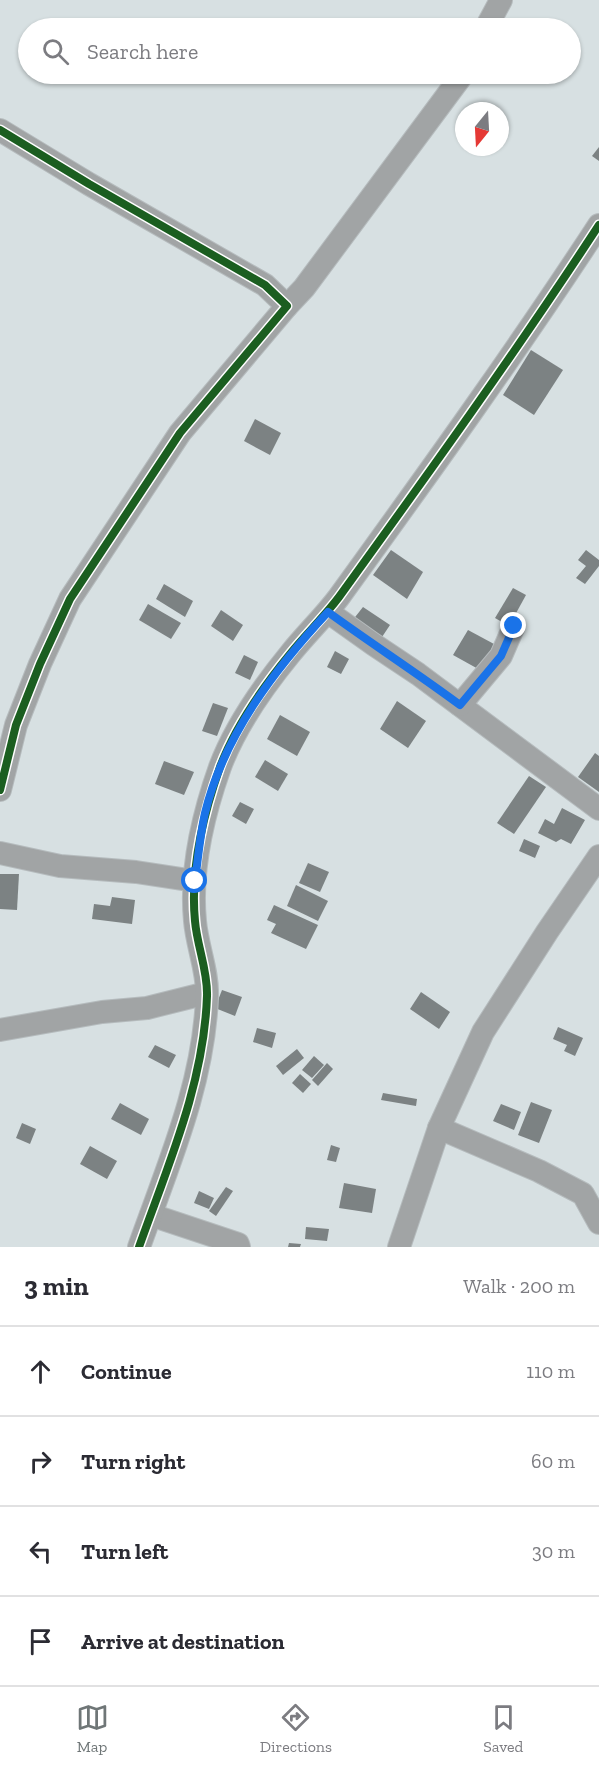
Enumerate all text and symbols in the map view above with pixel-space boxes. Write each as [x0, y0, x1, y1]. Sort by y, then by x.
search box [18, 18, 581, 84]
icon: search [39, 35, 72, 68]
text: Search here [87, 38, 198, 65]
north arrow [455, 102, 509, 156]
route end [500, 612, 526, 638]
route start [181, 867, 207, 893]
text: 3 min [24, 1270, 89, 1302]
text: Walk · 200 m [463, 1274, 575, 1298]
icon: ahead [24, 1355, 57, 1388]
text: Continue [81, 1358, 172, 1385]
text: 110 m [526, 1359, 575, 1383]
icon: right [24, 1445, 57, 1478]
text: Turn right [81, 1448, 185, 1475]
text: 60 m [531, 1449, 575, 1473]
icon: left [24, 1535, 57, 1568]
text: Turn left [81, 1538, 168, 1565]
text: 30 m [532, 1539, 575, 1563]
icon: arrive [24, 1625, 57, 1658]
text: Arrive at destination [81, 1628, 284, 1655]
tab: Map [76, 1701, 109, 1756]
tab: Directions [260, 1701, 332, 1756]
tab: Saved [483, 1701, 523, 1756]

